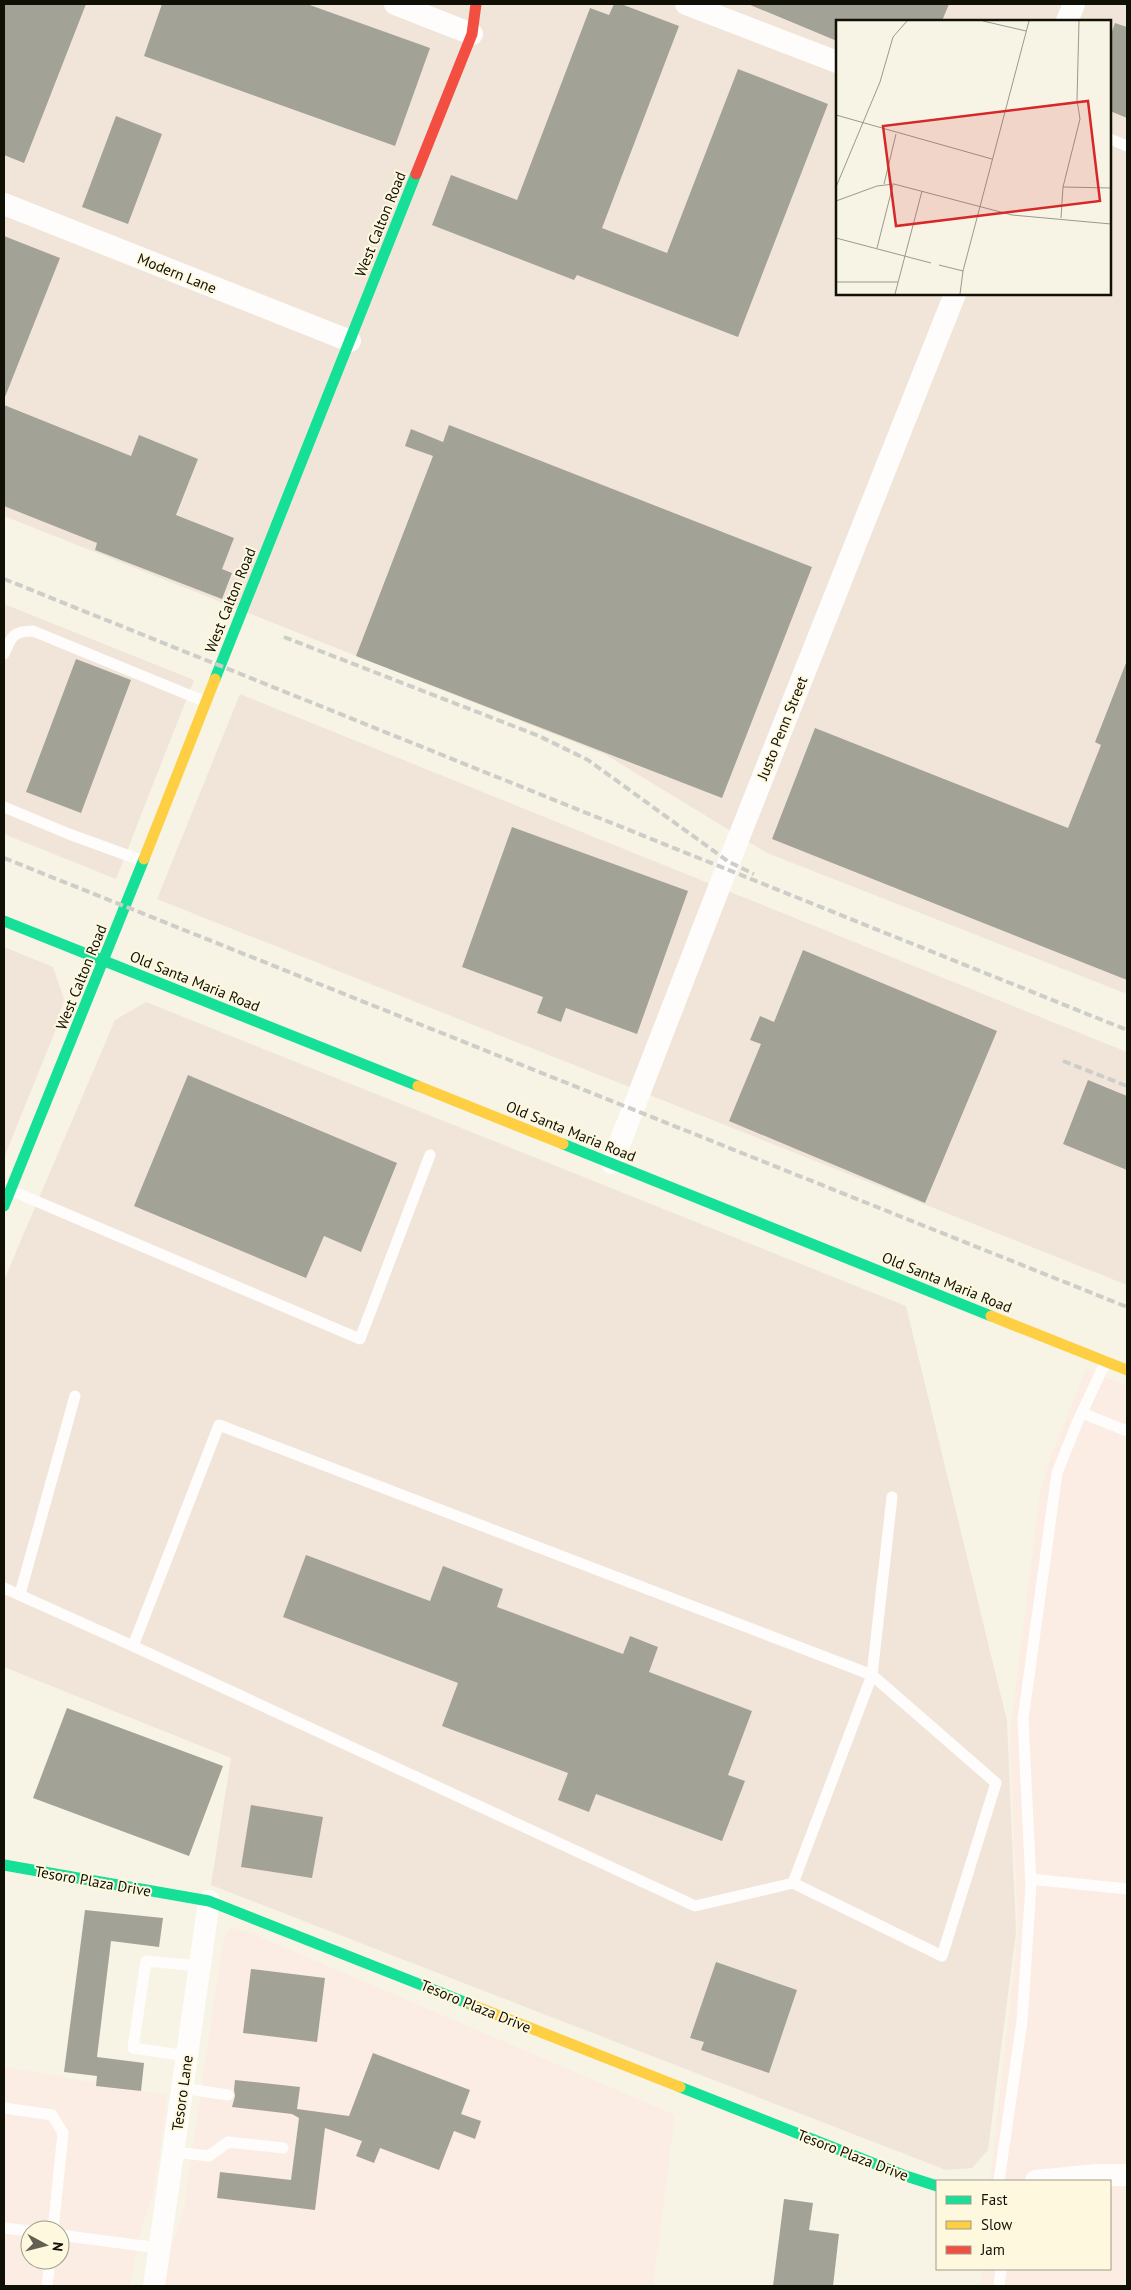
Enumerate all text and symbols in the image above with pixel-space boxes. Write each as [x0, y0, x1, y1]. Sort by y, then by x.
inset map [836, 20, 1111, 295]
street label: West Calton Road [350, 169, 410, 279]
street label: Modern Lane [135, 249, 219, 297]
street label: West Calton Road [200, 545, 260, 655]
street label: Justo Penn Street [752, 673, 811, 783]
street label: West Calton Road [51, 922, 111, 1032]
street label: Old Santa Maria Road [127, 946, 263, 1016]
street label: Old Santa Maria Road [503, 1096, 639, 1166]
street label: Old Santa Maria Road [879, 1247, 1015, 1317]
street label: Tesoro Plaza Drive [33, 1861, 153, 1901]
street label: Tesoro Plaza Drive [418, 1975, 534, 2037]
street label: Tesoro Lane [167, 2054, 197, 2132]
street label: Tesoro Plaza Drive [795, 2125, 911, 2185]
legend [936, 2180, 1111, 2270]
text: Fast [981, 2190, 1008, 2209]
text: Slow [981, 2215, 1012, 2234]
north arrow [20, 2220, 70, 2270]
text: Jam [980, 2240, 1005, 2259]
text: N [48, 2241, 67, 2252]

